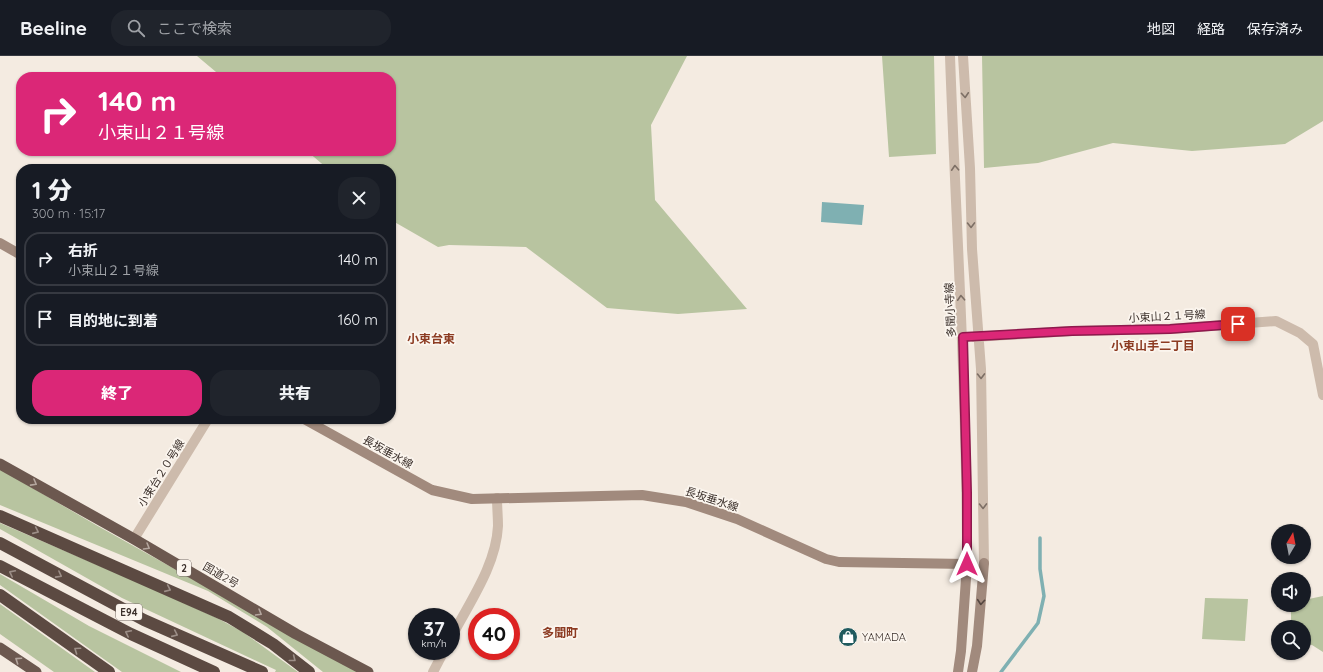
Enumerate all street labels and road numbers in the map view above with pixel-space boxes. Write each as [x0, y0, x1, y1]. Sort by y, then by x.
street label: 多聞小寺線 [942, 282, 958, 338]
street label: 小束山２１号線 [1128, 307, 1206, 325]
street label: 長坂垂水線 [361, 433, 415, 471]
street label: 小束台２０号線 [135, 437, 187, 509]
street label: 長坂垂水線 [684, 484, 740, 514]
street label: 国道2号 [201, 559, 241, 591]
road number: 2 [177, 560, 191, 576]
road number: E94 [116, 604, 142, 620]

